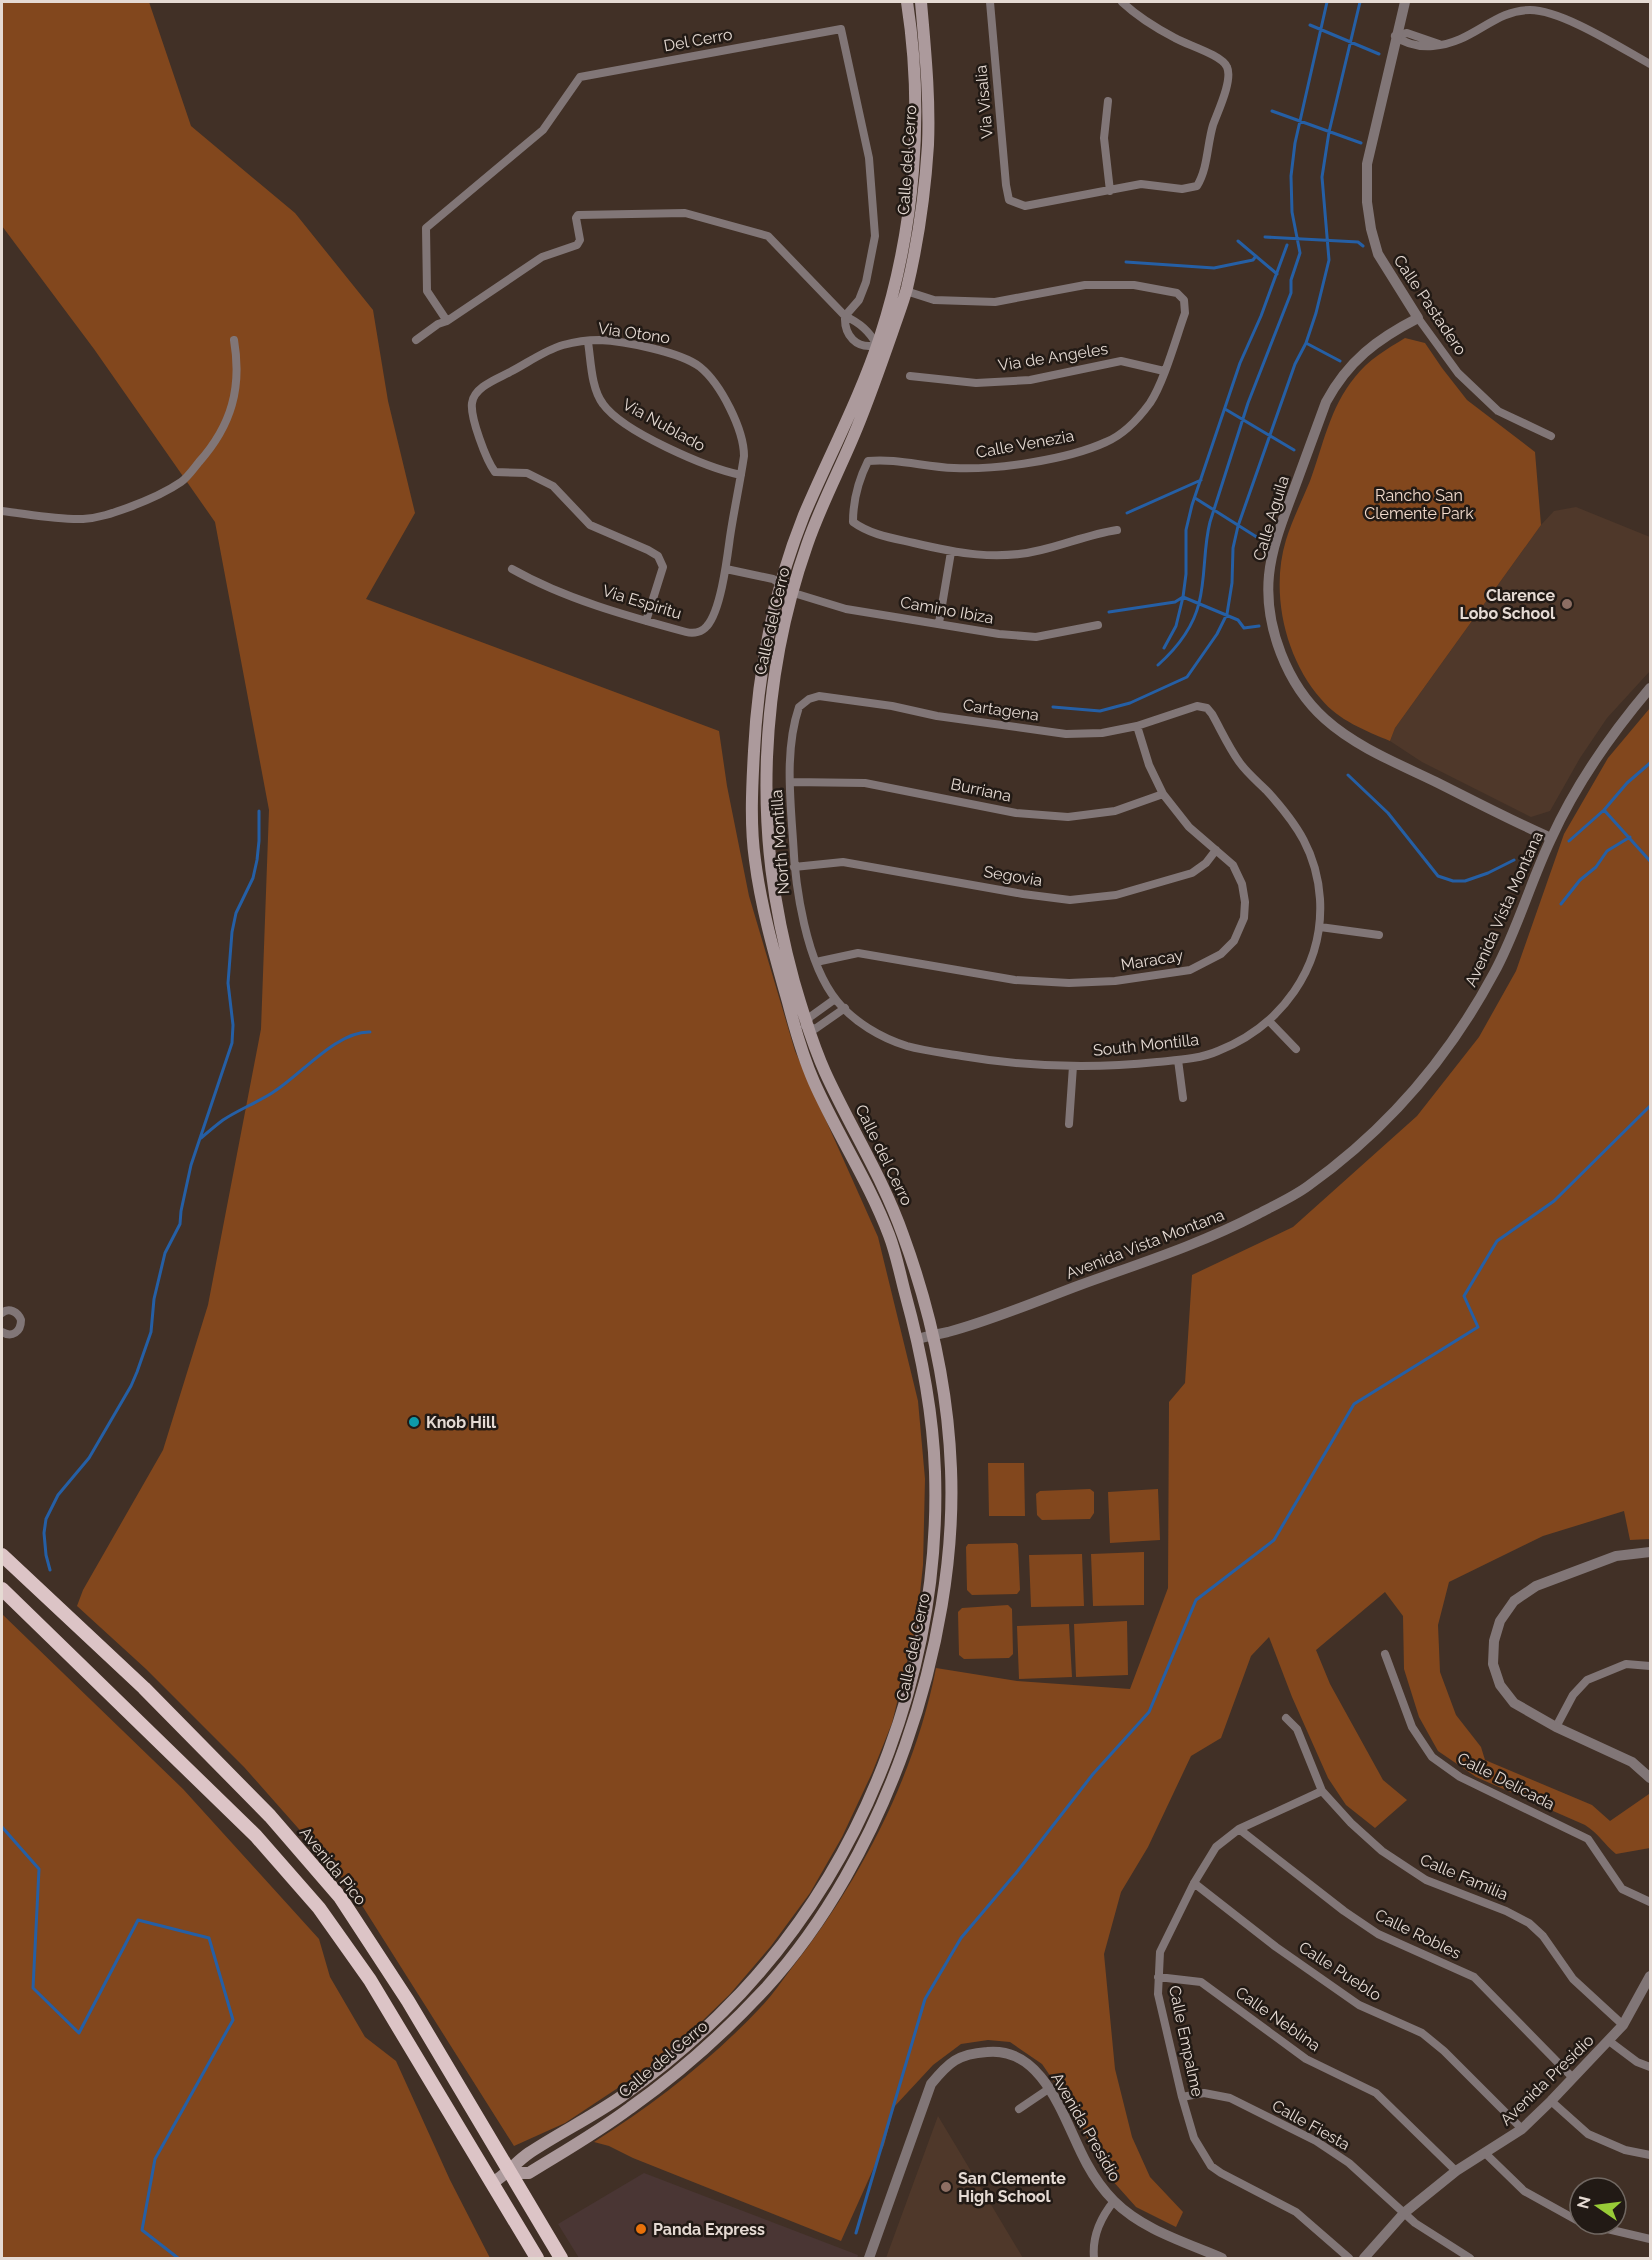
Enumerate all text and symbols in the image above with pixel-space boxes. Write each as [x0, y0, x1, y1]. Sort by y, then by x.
street label: Del Cerro [662, 25, 734, 55]
street label: Via Visalia [971, 64, 997, 140]
street label: Calle del Cerro [894, 104, 920, 216]
street label: Calle Pastadero [1390, 251, 1470, 359]
street label: Via Otono [597, 319, 671, 347]
street label: Via de Angeles [997, 339, 1110, 375]
street label: Via Nublado [619, 395, 709, 455]
street label: Calle Venezia [974, 426, 1076, 462]
street label: Calle Aguila [1249, 473, 1293, 563]
park label: Rancho San Clemente Park [1364, 486, 1474, 523]
street label: Calle del Cerro [750, 565, 794, 677]
street label: Via Espiritu [600, 581, 684, 623]
place label: Clarence Lobo School [1459, 586, 1556, 623]
street label: Camino Ibiza [899, 592, 995, 628]
marker: Clarence Lobo School [1560, 597, 1574, 611]
street label: Cartagena [962, 695, 1040, 725]
street label: Burriana [949, 774, 1013, 806]
street label: North Montilla [767, 789, 793, 895]
street label: Avenida Vista Montana [1461, 828, 1547, 990]
street label: Segovia [982, 862, 1044, 890]
street label: Maracay [1119, 946, 1185, 974]
street label: South Montilla [1092, 1030, 1200, 1060]
street label: Calle del Cerro [851, 1101, 917, 1209]
street label: Avenida Vista Montana [1063, 1205, 1227, 1283]
place label: Knob Hill [426, 1413, 497, 1432]
marker: Knob Hill [407, 1415, 421, 1429]
street label: Calle del Cerro [892, 1591, 934, 1703]
street label: Calle Delicada [1454, 1748, 1558, 1814]
street label: Avenida Pico [296, 1823, 370, 1909]
street label: Calle Familia [1417, 1850, 1511, 1904]
street label: Calle Robles [1372, 1905, 1464, 1963]
street label: Calle Pueblo [1295, 1937, 1385, 2005]
street label: Calle Neblina [1232, 1983, 1324, 2055]
street label: Calle Empalme [1165, 1984, 1207, 2098]
street label: Calle del Cerro [615, 2016, 711, 2102]
street label: Avenida Presidio [1496, 2031, 1598, 2129]
street label: Avenida Presidio [1047, 2069, 1125, 2185]
street label: Calle Fiesta [1269, 2096, 1353, 2154]
place label: San Clemente High School [958, 2169, 1066, 2206]
north arrow [1568, 2176, 1628, 2236]
marker: San Clemente High School [939, 2180, 953, 2194]
text: N [1573, 2194, 1595, 2211]
place label: Panda Express [653, 2220, 765, 2239]
marker: Panda Express [634, 2222, 648, 2236]

